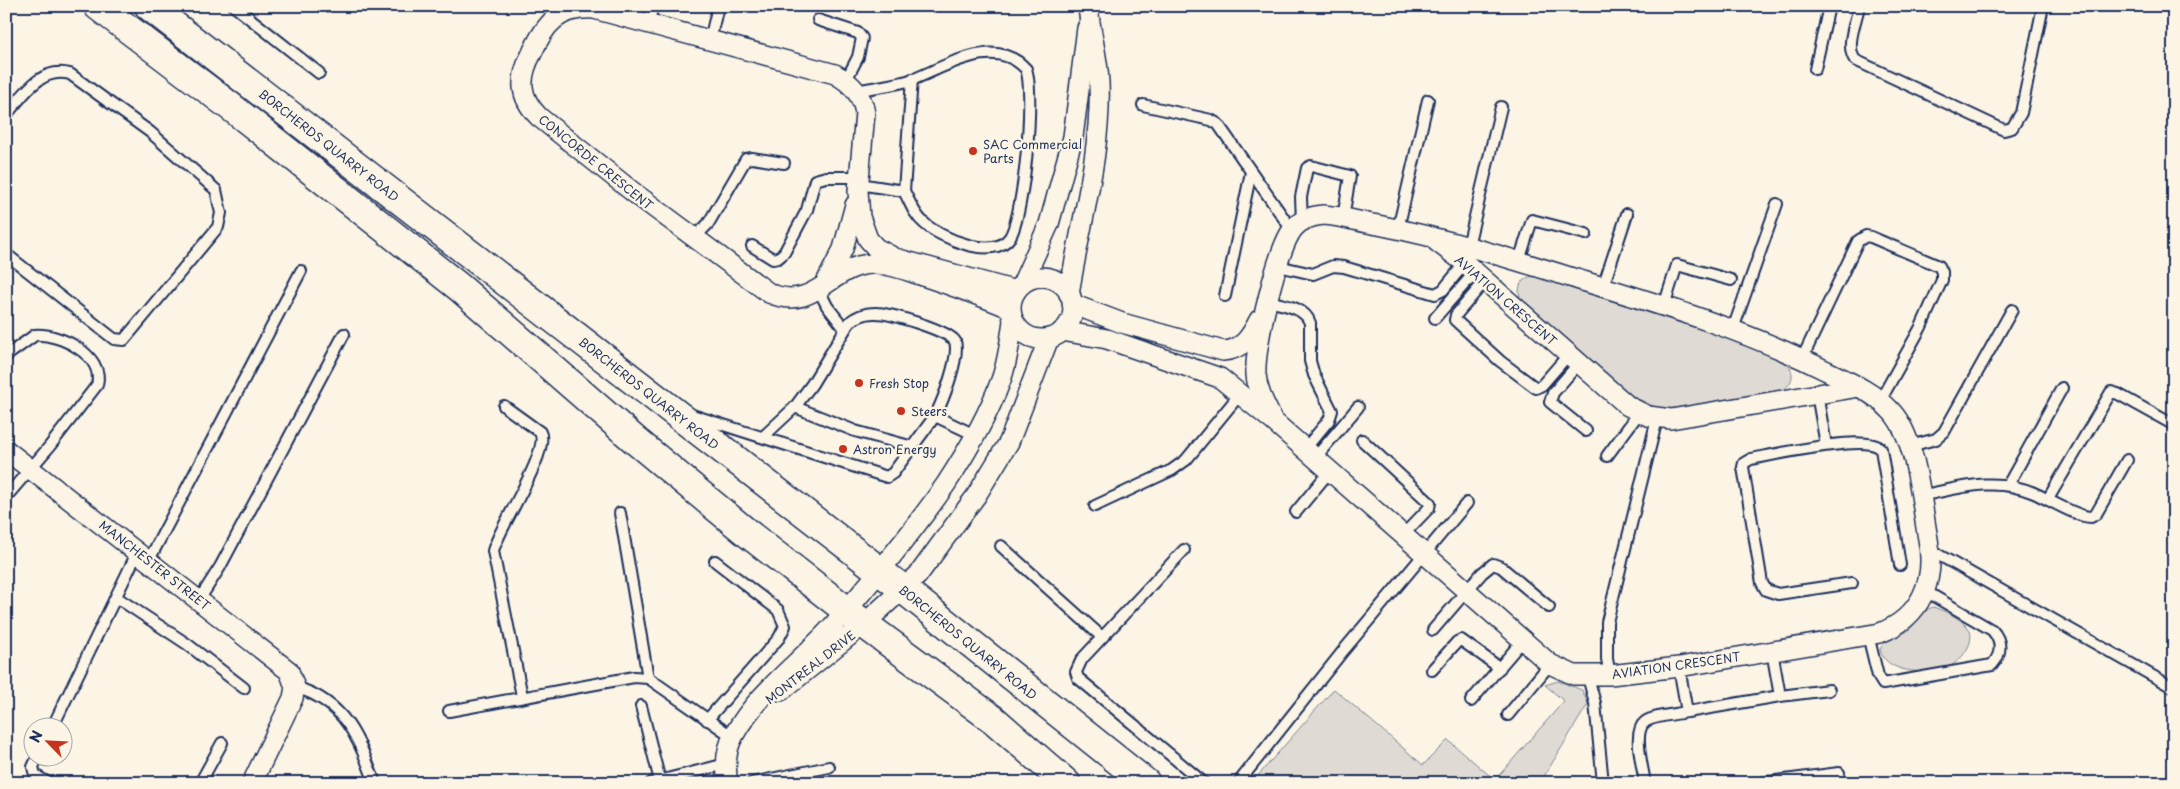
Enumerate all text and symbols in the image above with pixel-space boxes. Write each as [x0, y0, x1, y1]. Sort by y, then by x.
street label: BORCHERDS QUARRY ROAD [255, 84, 403, 206]
street label: CONCORDE CRESCENT [535, 110, 658, 214]
place label: SAC Commercial Parts [983, 135, 1082, 167]
marker: SAC Commercial Parts [967, 145, 979, 157]
street label: AVIATION CRESCENT [1451, 251, 1561, 350]
street label: BORCHERDS QUARRY ROAD [575, 332, 723, 454]
place label: Fresh Stop [869, 374, 929, 392]
marker: Fresh Stop [853, 377, 865, 389]
place label: Steers [911, 402, 947, 420]
marker: Steers [895, 405, 907, 417]
place label: Astron Energy [853, 440, 937, 458]
marker: Astron Energy [837, 443, 849, 455]
street label: MANCHESTER STREET [96, 516, 215, 615]
street label: BORCHERDS QUARRY ROAD [895, 580, 1041, 704]
street label: MONTREAL DRIVE [761, 626, 859, 708]
street label: AVIATION CRESCENT [1611, 647, 1742, 683]
north arrow [22, 716, 72, 766]
text: N [24, 727, 48, 746]

